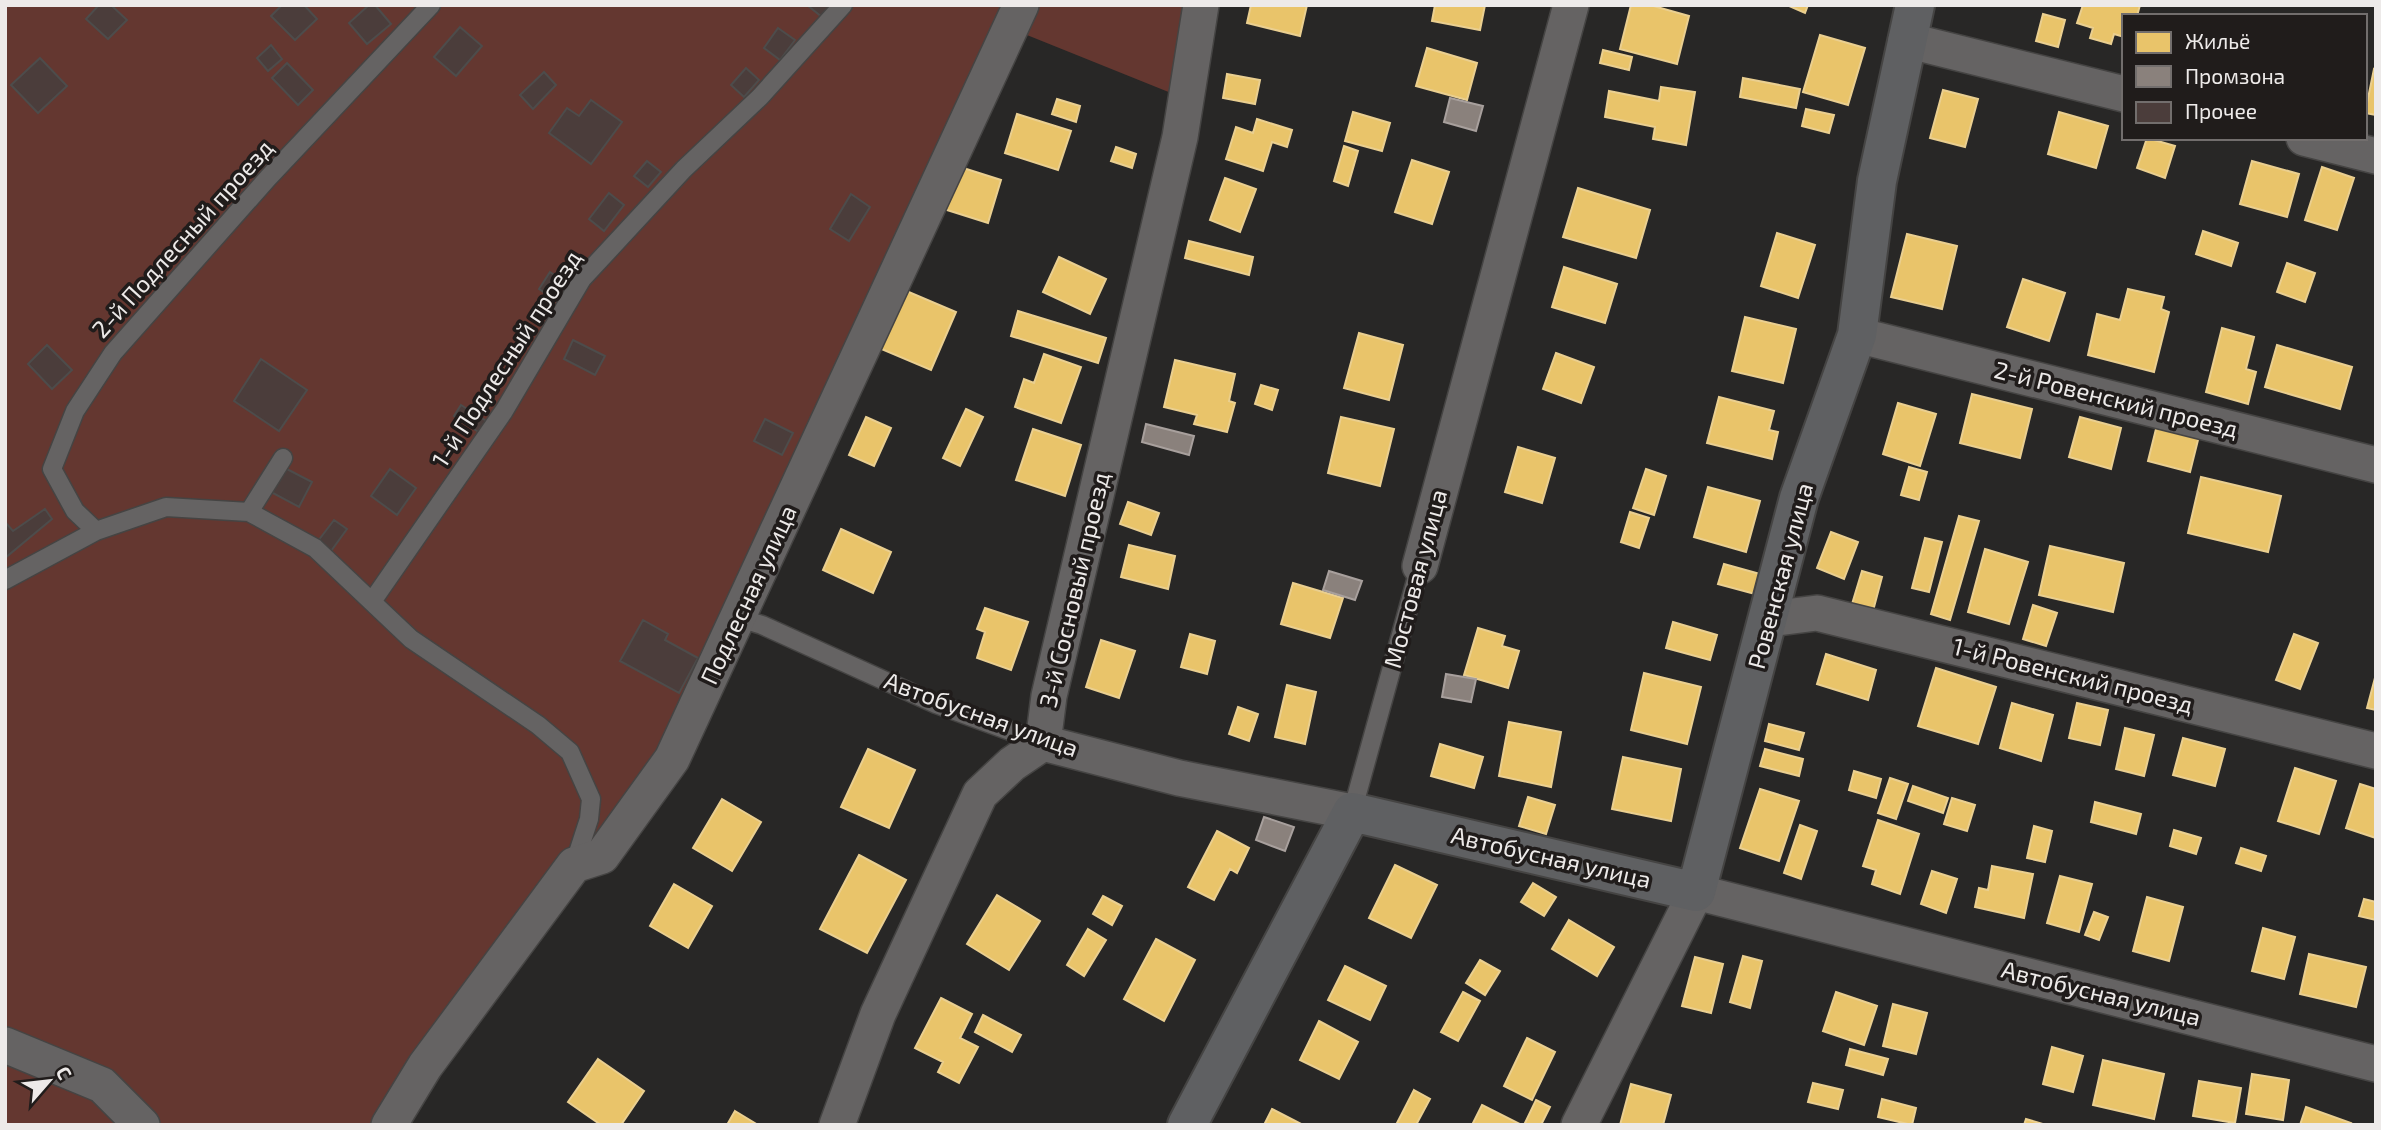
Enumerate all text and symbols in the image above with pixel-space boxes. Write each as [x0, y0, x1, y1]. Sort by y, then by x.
legend [2122, 14, 2367, 140]
text: Жильё [2185, 28, 2250, 53]
text: Промзона [2185, 63, 2285, 88]
text: Прочее [2185, 98, 2257, 123]
street label: 2-й Подлесный проезд [85, 133, 278, 343]
street label: 1-й Подлесный проезд [425, 244, 587, 472]
street label: 2-й Ровенский проезд [1991, 354, 2241, 443]
street label: 3-й Сосновый проезд [1032, 469, 1115, 710]
street label: Ровенская улица [1741, 479, 1819, 672]
street label: Мостовая улица [1377, 486, 1453, 671]
street label: Подлесная улица [693, 500, 803, 689]
street label: 1-й Ровенский проезд [1950, 631, 2196, 718]
street label: Автобусная улица [880, 665, 1082, 763]
street label: Автобусная улица [1448, 819, 1654, 895]
street label: Автобусная улица [1999, 954, 2204, 1032]
north arrow [14, 1046, 84, 1116]
text: С [52, 1062, 77, 1083]

